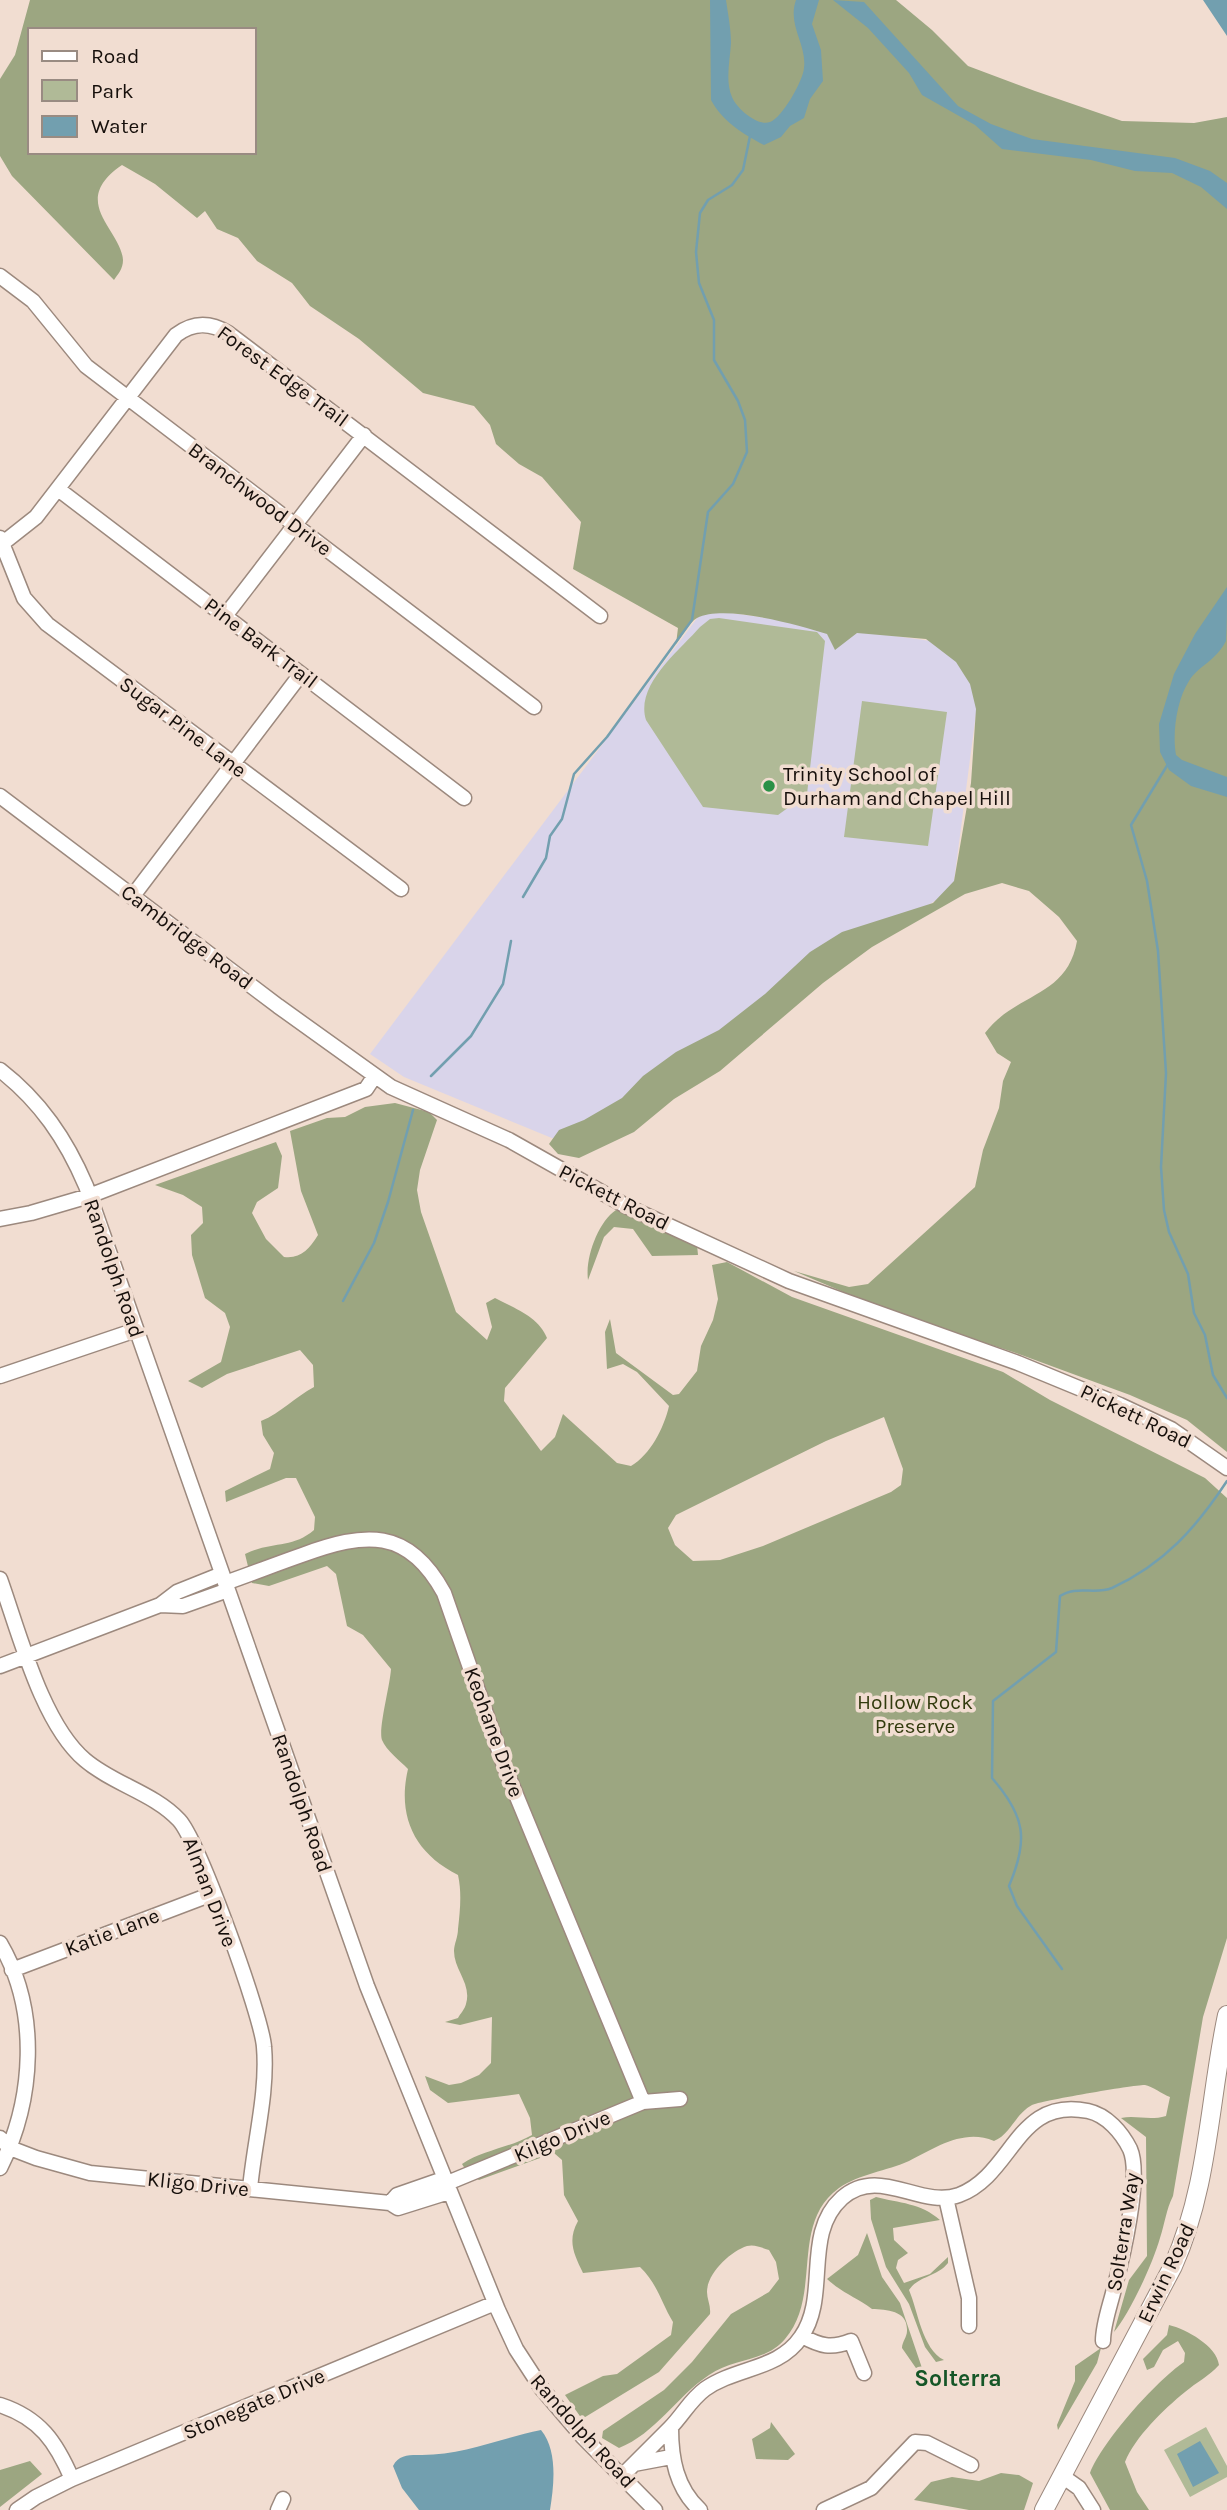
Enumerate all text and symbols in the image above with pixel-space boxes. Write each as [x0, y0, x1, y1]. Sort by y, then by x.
legend [28, 28, 256, 154]
text: Road [91, 44, 139, 68]
text: Park [91, 79, 134, 103]
text: Water [91, 114, 147, 138]
street label: Forest Edge Trail [213, 320, 353, 432]
street label: Branchwood Drive [184, 437, 336, 561]
street label: Pine Bark Trail [200, 593, 322, 693]
street label: Sugar Pine Lane [115, 672, 251, 782]
place label: Trinity School of Durham and Chapel Hill [783, 762, 1011, 810]
marker: Trinity School of Durham and Chapel Hill [761, 778, 777, 794]
street label: Cambridge Road [116, 880, 258, 994]
street label: Pickett Road [555, 1159, 673, 1235]
street label: Randolph Road [79, 1195, 149, 1341]
street label: Pickett Road [1077, 1379, 1195, 1453]
street label: Keohane Drive [459, 1664, 529, 1800]
park label: Hollow Rock Preserve [857, 1690, 973, 1738]
street label: Randolph Road [267, 1730, 337, 1876]
street label: Alman Drive [178, 1834, 242, 1950]
street label: Katie Lane [61, 1903, 163, 1961]
street label: Kilgo Drive [510, 2105, 614, 2167]
street label: Kligo Drive [146, 2167, 250, 2201]
street label: Solterra Way [1102, 2171, 1144, 2293]
street label: Erwin Road [1133, 2219, 1199, 2327]
street label: Stonegate Drive [180, 2363, 328, 2445]
district label: Solterra [914, 2365, 1002, 2392]
street label: Randolph Road [526, 2369, 640, 2493]

